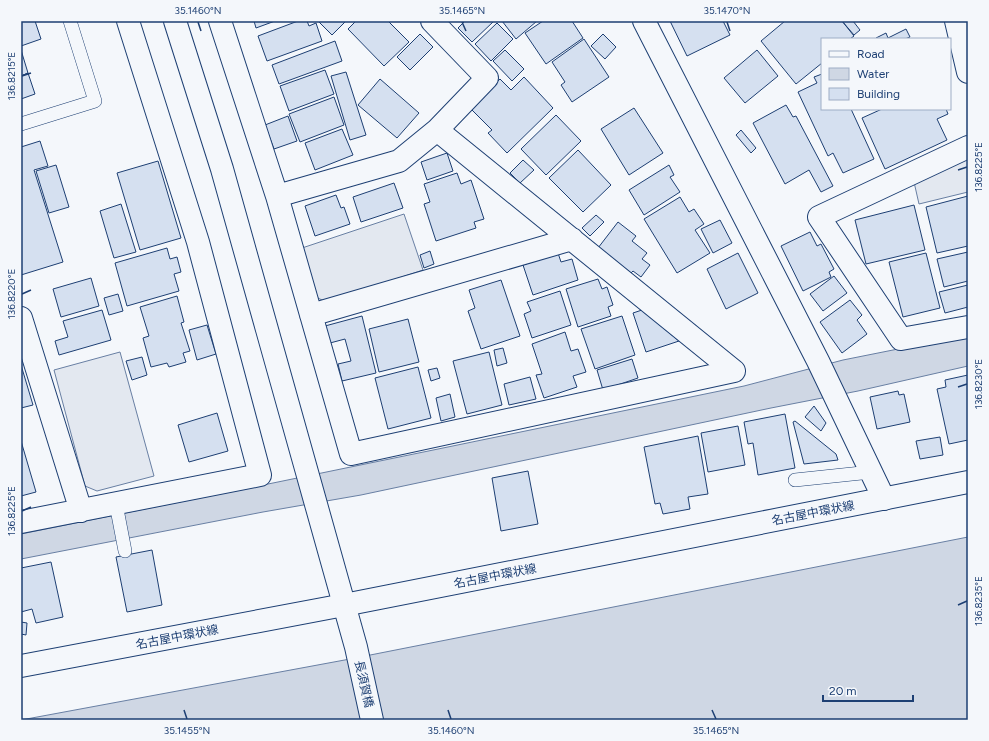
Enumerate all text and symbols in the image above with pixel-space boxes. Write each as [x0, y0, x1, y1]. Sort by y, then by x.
text: 35.1460°N [174, 4, 222, 17]
text: 35.1465°N [439, 4, 485, 17]
text: 35.1470°N [704, 4, 750, 17]
legend [821, 38, 951, 110]
text: Road [857, 47, 885, 61]
text: 136.8215°E [5, 52, 18, 100]
text: Water [857, 67, 889, 81]
text: Building [857, 87, 900, 101]
text: 136.8225°E [972, 142, 985, 192]
text: 136.8220°E [5, 269, 18, 319]
text: 136.8230°E [972, 359, 985, 409]
text: 136.8225°E [5, 486, 18, 536]
street label: 名古屋中環状線 [770, 498, 856, 528]
street label: 名古屋中環状線 [452, 561, 538, 591]
text: 136.8235°E [972, 576, 985, 626]
street label: 名古屋中環状線 [134, 622, 220, 652]
street label: 長須賀橋 [352, 659, 376, 709]
scale bar [823, 677, 913, 703]
text: 20 m [829, 684, 857, 698]
text: 35.1455°N [164, 724, 210, 737]
text: 35.1460°N [427, 724, 475, 737]
text: 35.1465°N [693, 724, 739, 737]

